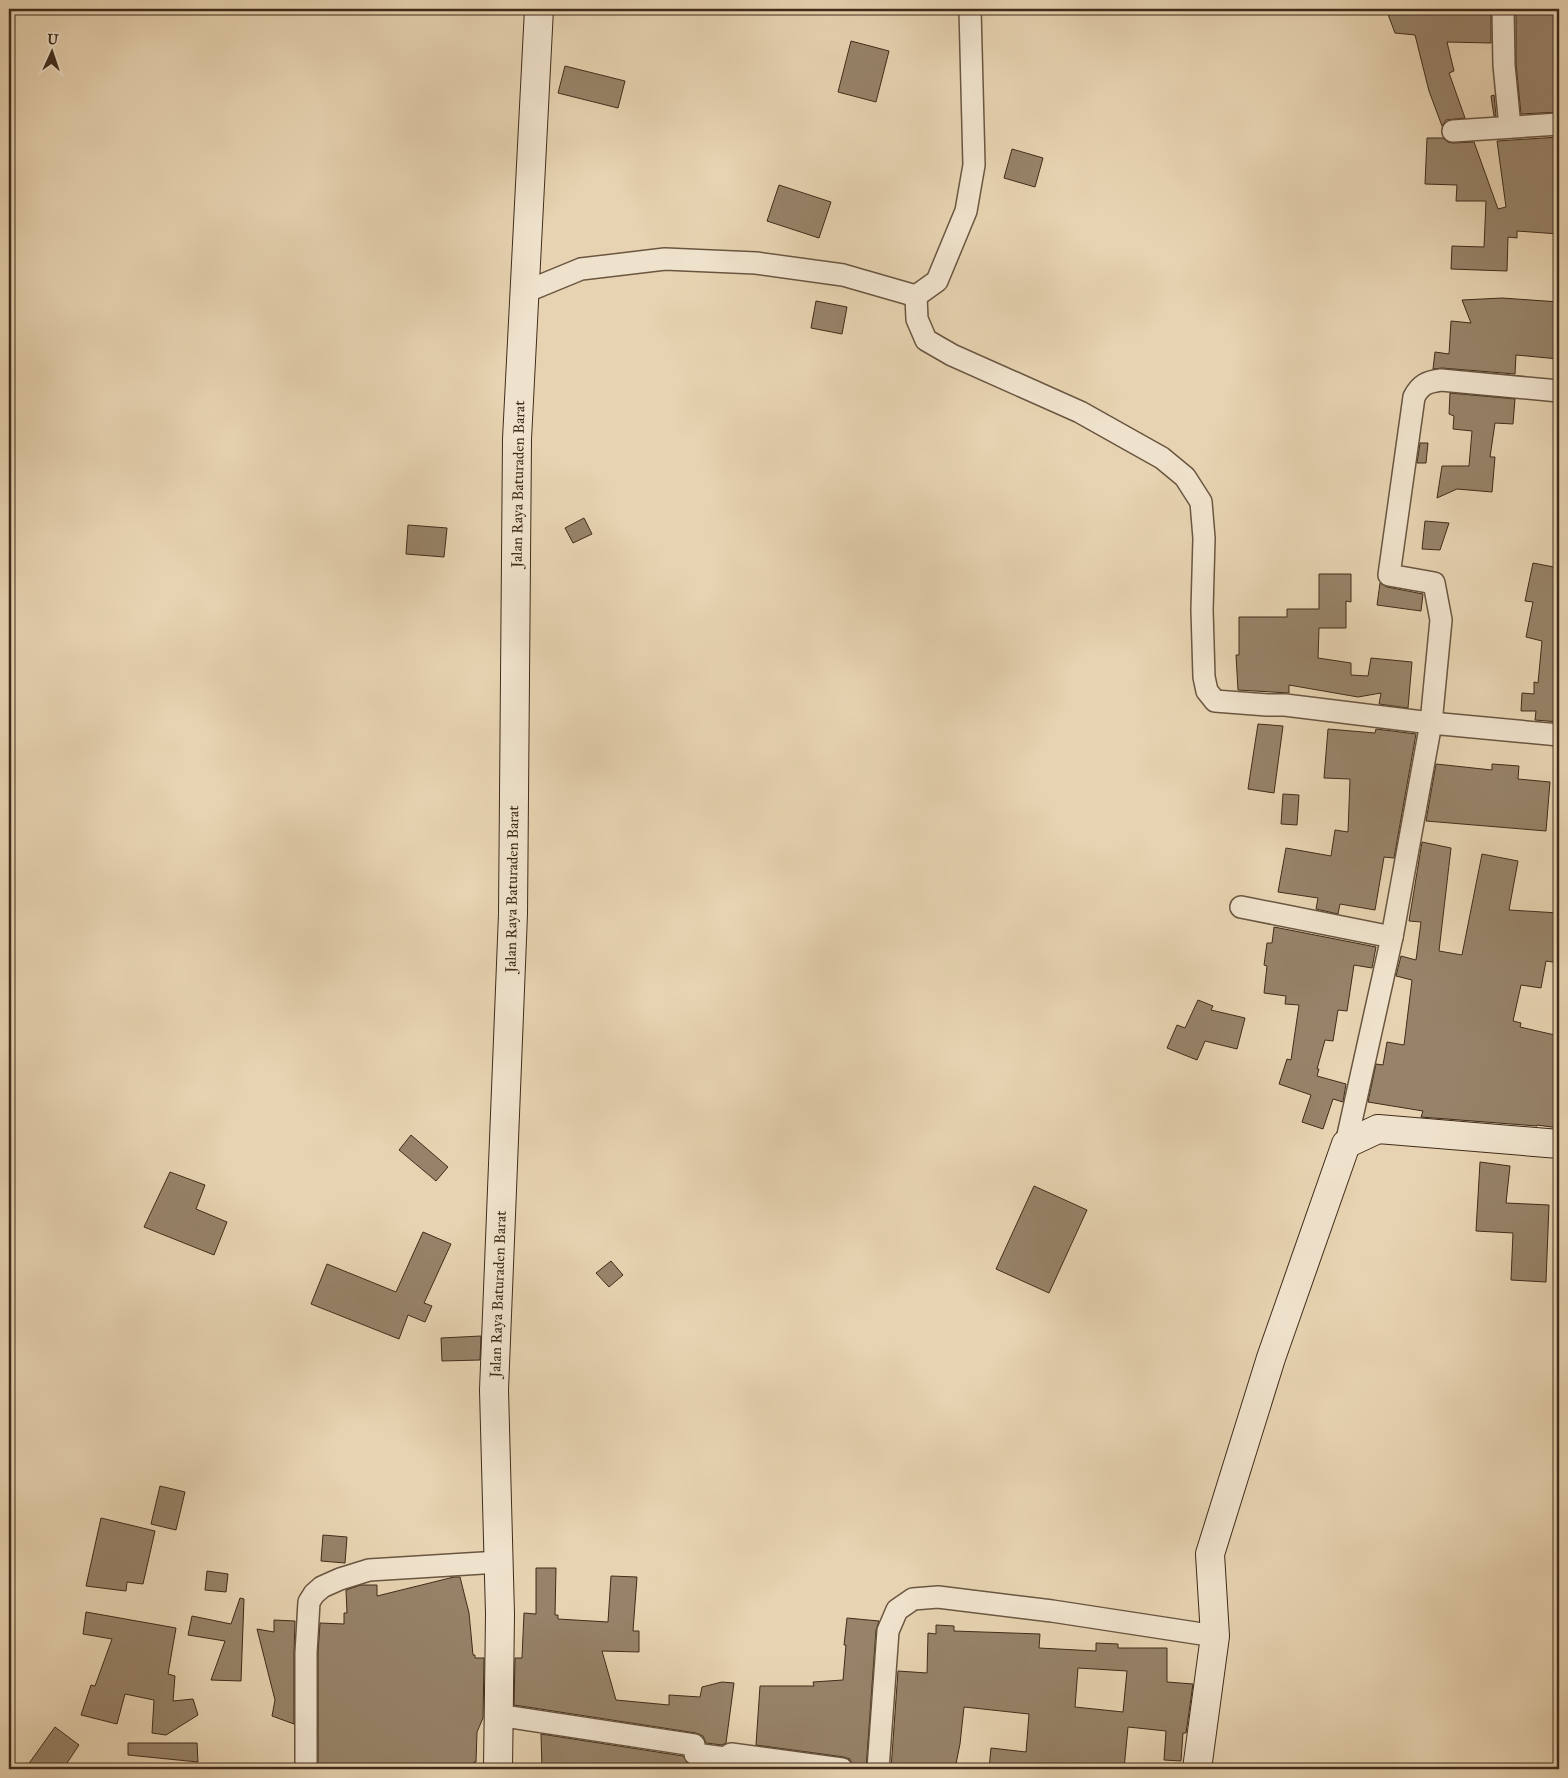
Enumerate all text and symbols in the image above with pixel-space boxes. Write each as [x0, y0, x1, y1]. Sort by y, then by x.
north arrow [28, 28, 78, 78]
text: U [47, 31, 60, 48]
street label: Jalan Raya Baturaden Barat [508, 400, 529, 570]
street label: Jalan Raya Baturaden Barat [502, 805, 523, 975]
street label: Jalan Raya Baturaden Barat [486, 1209, 511, 1380]

